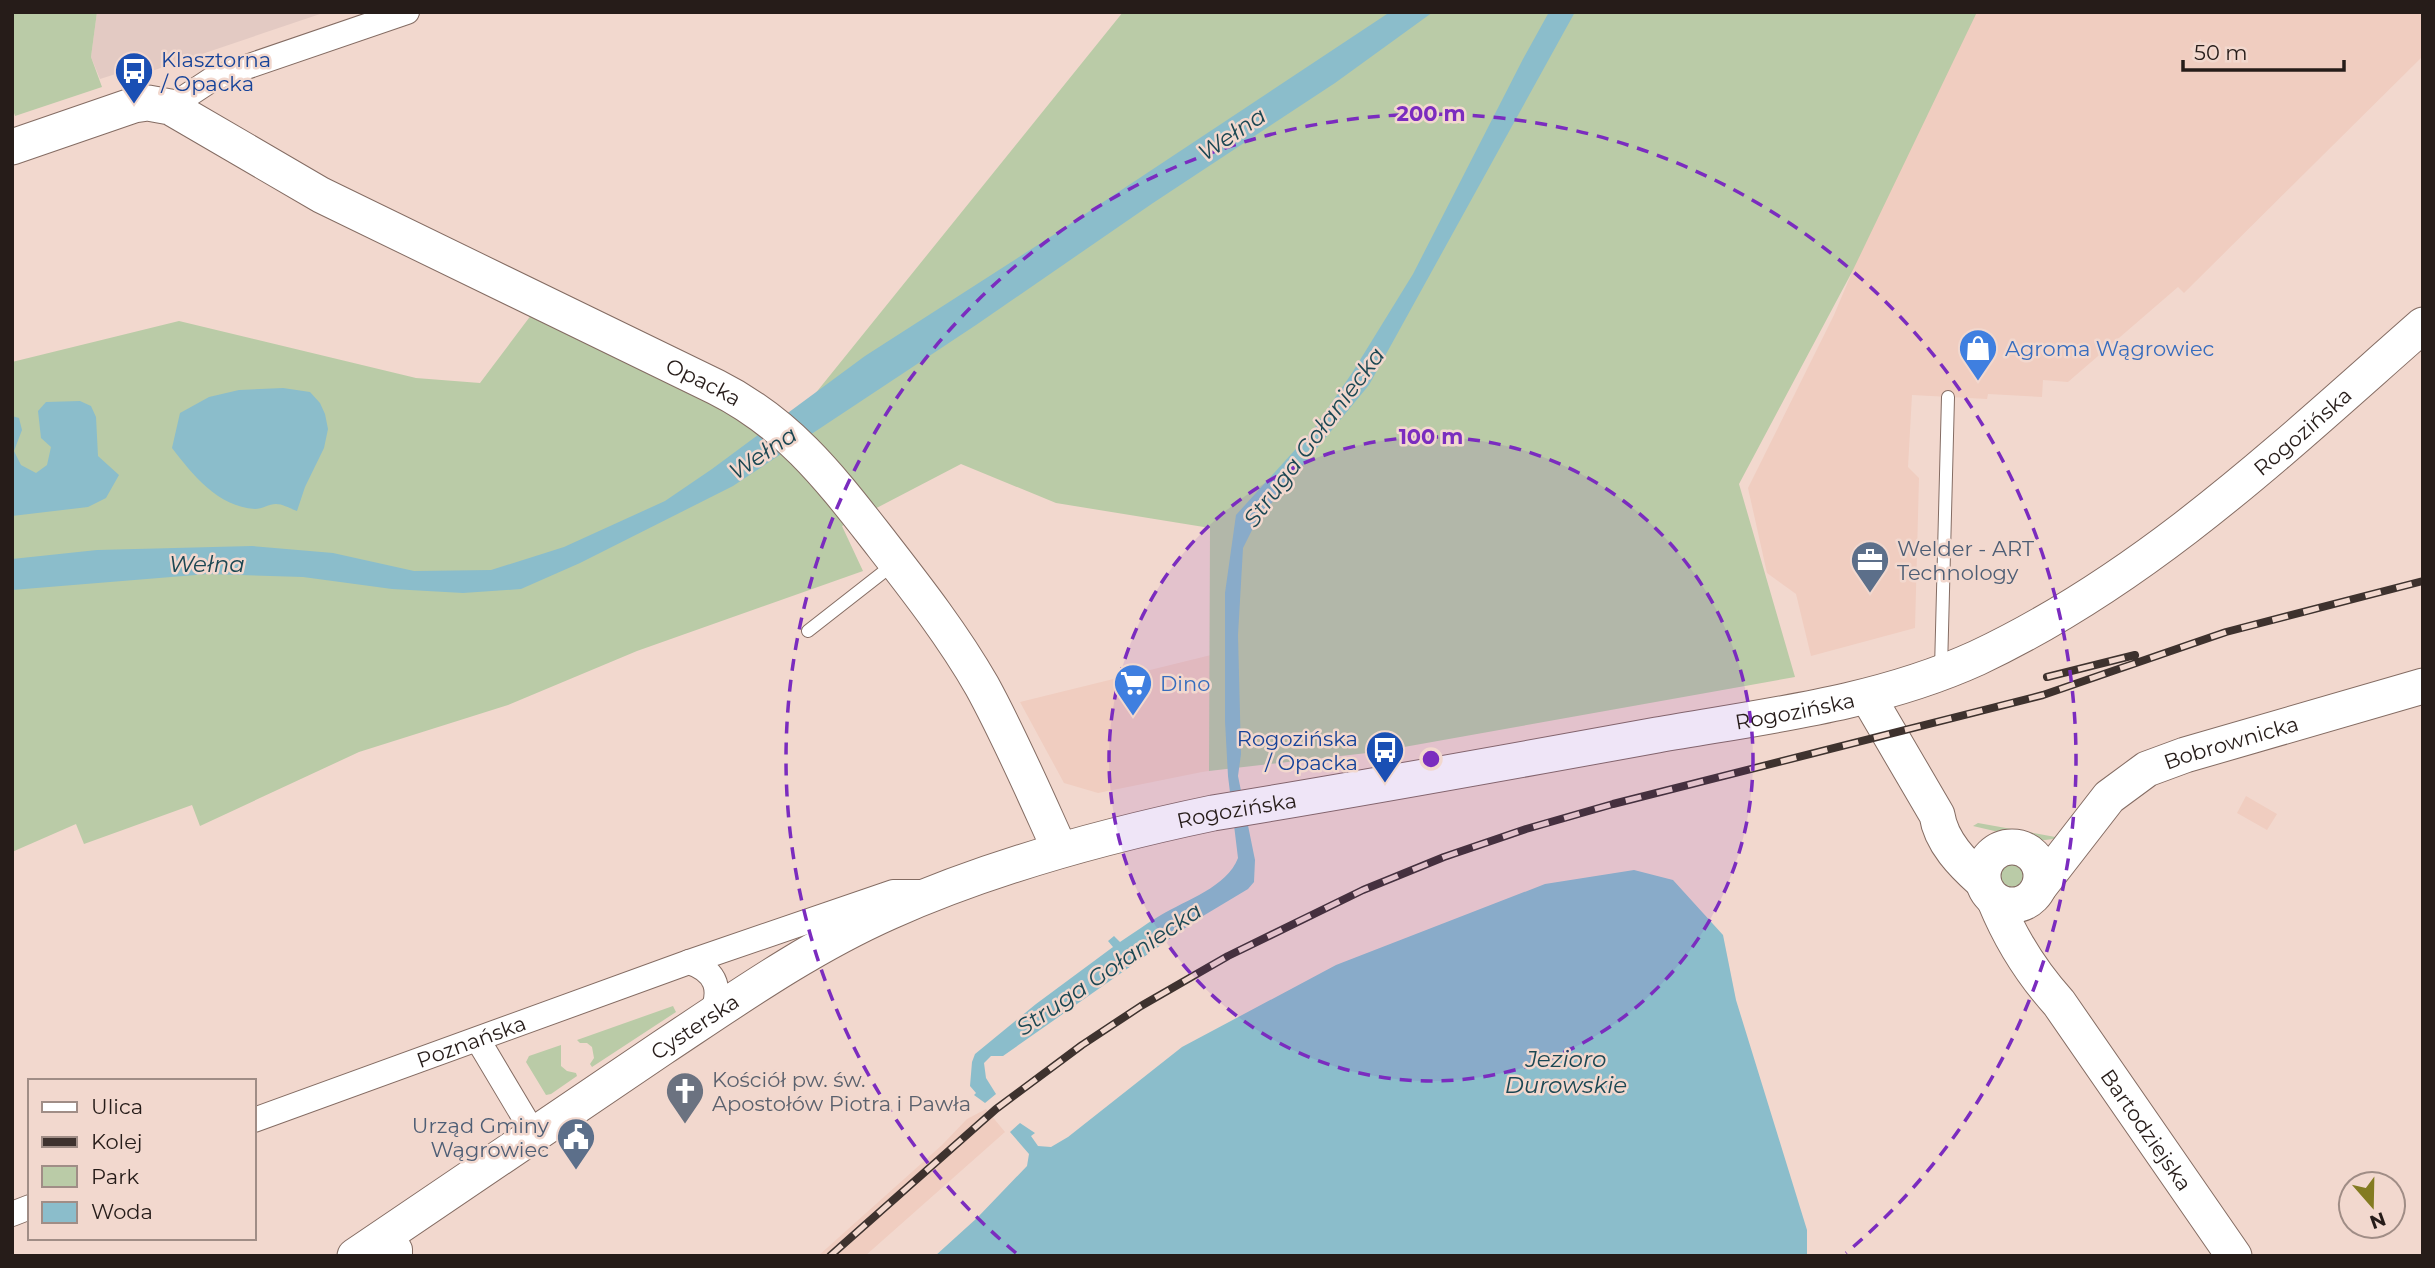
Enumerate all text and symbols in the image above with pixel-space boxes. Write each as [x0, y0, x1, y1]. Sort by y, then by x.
scale bar [2183, 28, 2344, 72]
text: 50 m [2194, 40, 2248, 65]
place label: Klasztorna / Opacka [160, 47, 271, 96]
bus stop icon: Klasztorna / Opacka [113, 50, 155, 105]
water label: Wełna [1193, 101, 1271, 167]
text: 200 m [1397, 101, 1465, 126]
shop icon: Agroma Wągrowiec [1957, 327, 1999, 382]
place label: Agroma Wągrowiec [2005, 336, 2214, 361]
water label: Struga Gołaniecka [1237, 342, 1391, 532]
street label: Opacka [662, 352, 746, 411]
street label: Rogozińska [2248, 382, 2356, 480]
water label: Wełna [724, 420, 802, 486]
text: 100 m [1399, 424, 1463, 449]
place label: Welder - ART Technology [1897, 536, 2034, 585]
office icon: Welder - ART Technology [1849, 539, 1891, 594]
water label: Wełna [169, 550, 245, 578]
supermarket icon: Dino [1112, 662, 1154, 717]
place label: Dino [1160, 671, 1210, 696]
street label: Rogozińska [1733, 687, 1857, 734]
street label: Bobrownicka [2160, 710, 2301, 774]
place label: Rogozińska / Opacka [1237, 726, 1358, 775]
bus stop icon: Rogozińska / Opacka [1364, 729, 1406, 784]
centre of rings [1419, 747, 1443, 771]
street label: Rogozińska [1174, 787, 1298, 833]
water label: Struga Gołaniecka [1011, 897, 1207, 1041]
street label: Cysterska [646, 988, 743, 1065]
street label: Poznańska [413, 1010, 529, 1072]
water label: Jezioro Durowskie [1505, 1045, 1627, 1099]
street label: Bartodziejska [2096, 1064, 2197, 1195]
place label: Kościół pw. św. Apostołów Piotra i Pawła [712, 1067, 971, 1116]
church icon: Kościół pw. św. Apostołów Piotra i Pawła [664, 1070, 706, 1125]
legend [28, 1079, 256, 1240]
text: Ulica [91, 1094, 143, 1119]
place label: Urząd Gminy Wągrowiec [412, 1113, 550, 1162]
public building icon: Urząd Gminy Wągrowiec [555, 1116, 597, 1171]
text: Kolej [91, 1129, 143, 1154]
text: Park [91, 1164, 139, 1189]
north arrow [2337, 1170, 2407, 1240]
text: Woda [91, 1199, 153, 1224]
text: N [2366, 1207, 2389, 1234]

